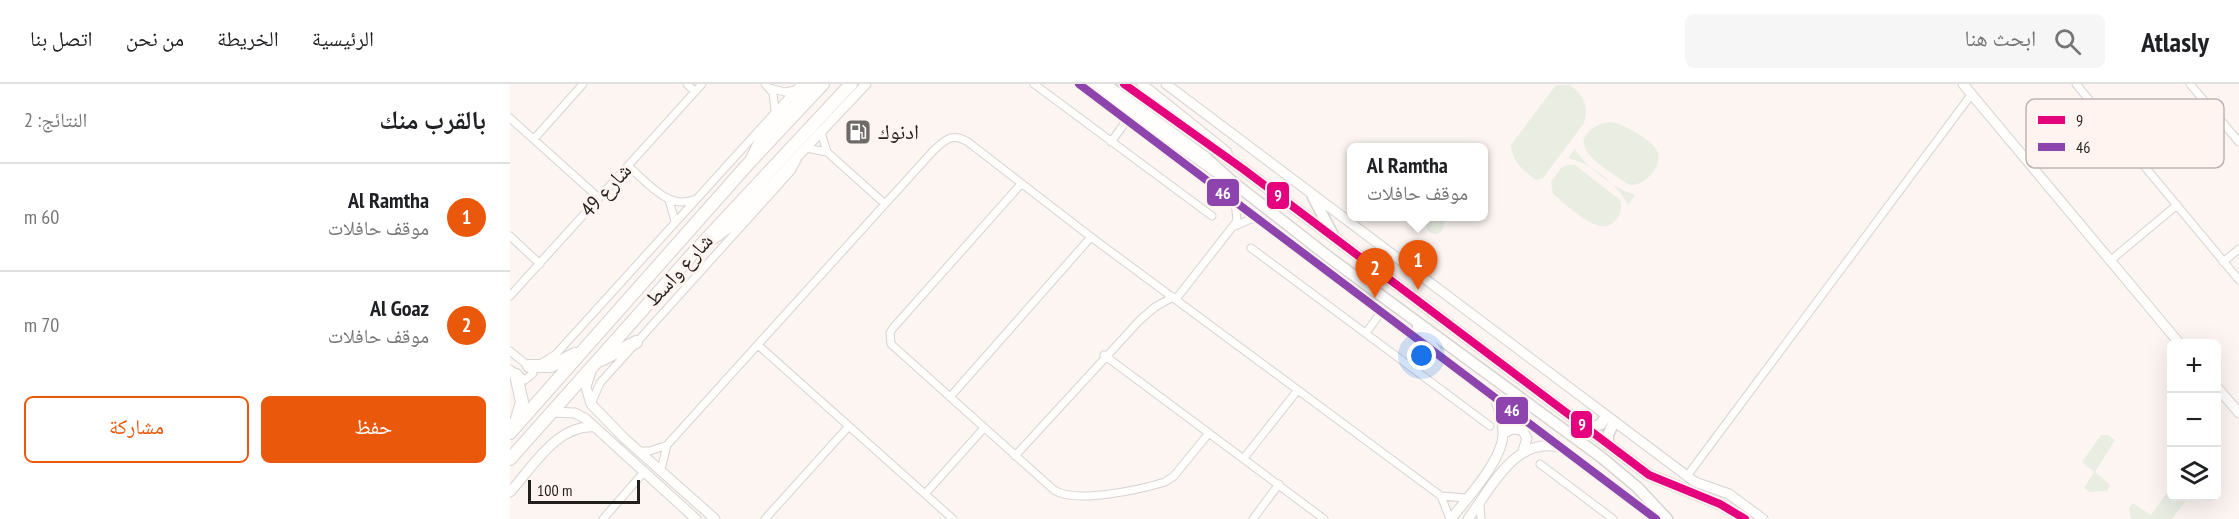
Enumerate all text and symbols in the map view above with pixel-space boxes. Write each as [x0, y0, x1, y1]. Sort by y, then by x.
search box [1685, 14, 2105, 68]
text: Atlasly [2141, 23, 2209, 60]
text: ابحث هنا [1965, 24, 2036, 52]
text: اتصل بنا [30, 25, 93, 52]
text: من نحن [126, 25, 184, 52]
text: الخريطة [217, 25, 279, 52]
text: الرئيسية [312, 25, 374, 52]
icon: search [2051, 25, 2084, 58]
legend [2026, 99, 2224, 168]
text: بالقرب منك [379, 103, 486, 136]
text: النتائج: 2 [24, 107, 87, 133]
text: 9 [2076, 110, 2083, 130]
fuel station icon: ادنوك [843, 117, 873, 147]
place label: ادنوك [878, 118, 919, 145]
text: 46 [2076, 137, 2090, 157]
popup [1347, 143, 1488, 221]
text: Al Ramtha [1367, 151, 1448, 179]
street label: شارع 49 [574, 157, 637, 222]
line badge: 46 [1206, 178, 1240, 207]
text: موقف حافلات [1367, 180, 1468, 206]
line badge: 9 [1266, 181, 1290, 210]
text: 46 [1215, 183, 1231, 203]
text: 9 [1274, 185, 1282, 205]
text: Al Ramtha [348, 186, 429, 214]
text: 60 m [24, 204, 59, 230]
text: 1 [462, 204, 471, 230]
text: موقف حافلات [328, 215, 429, 241]
street label: شارع واسط [639, 227, 719, 312]
pin: 1 [1398, 240, 1438, 290]
pin: 2 [1356, 248, 1394, 298]
text: Al Goaz [370, 294, 429, 322]
text: 70 m [24, 312, 59, 338]
text: 2 [462, 312, 471, 338]
text: موقف حافلات [328, 323, 429, 349]
map controls [2167, 339, 2221, 501]
button: + [2167, 339, 2221, 393]
your location [1407, 341, 1436, 370]
button: − [2167, 393, 2221, 447]
button: مشاركة [24, 396, 249, 463]
button: حفظ [261, 396, 486, 463]
line badge: 46 [1495, 396, 1529, 425]
text: 46 [1504, 400, 1520, 420]
line badge: 9 [1570, 410, 1593, 439]
text: 9 [1578, 414, 1586, 434]
button: layers [2167, 447, 2221, 501]
scale bar [528, 477, 640, 504]
text: 100 m [537, 480, 572, 500]

